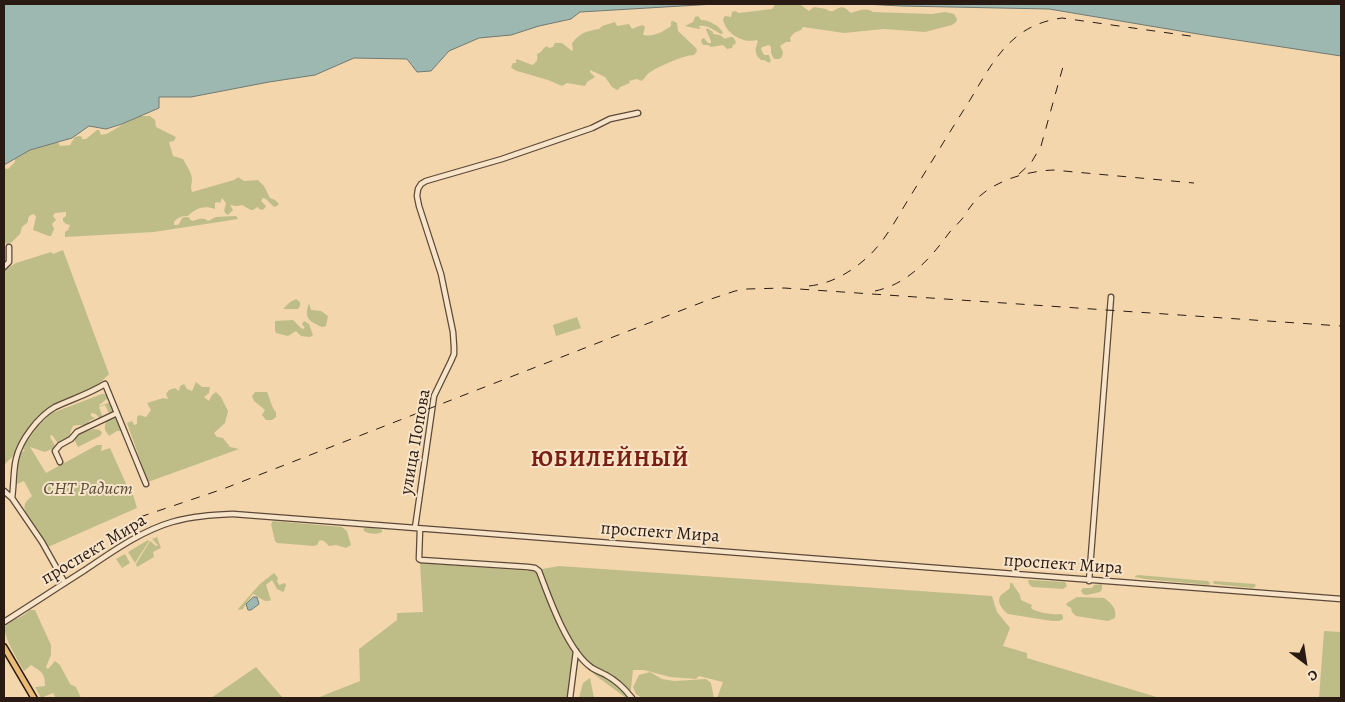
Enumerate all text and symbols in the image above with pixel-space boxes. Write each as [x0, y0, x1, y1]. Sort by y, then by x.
street label: улица Попова [396, 387, 436, 497]
district label: ЮБИЛЕЙНЫЙ [530, 448, 690, 474]
park label: СНТ Радист [43, 479, 133, 501]
street label: проспект Мира [37, 510, 151, 590]
street label: проспект Мира [600, 518, 720, 548]
street label: проспект Мира [1003, 550, 1123, 580]
north arrow [1280, 637, 1330, 687]
text: С [1304, 665, 1322, 686]

